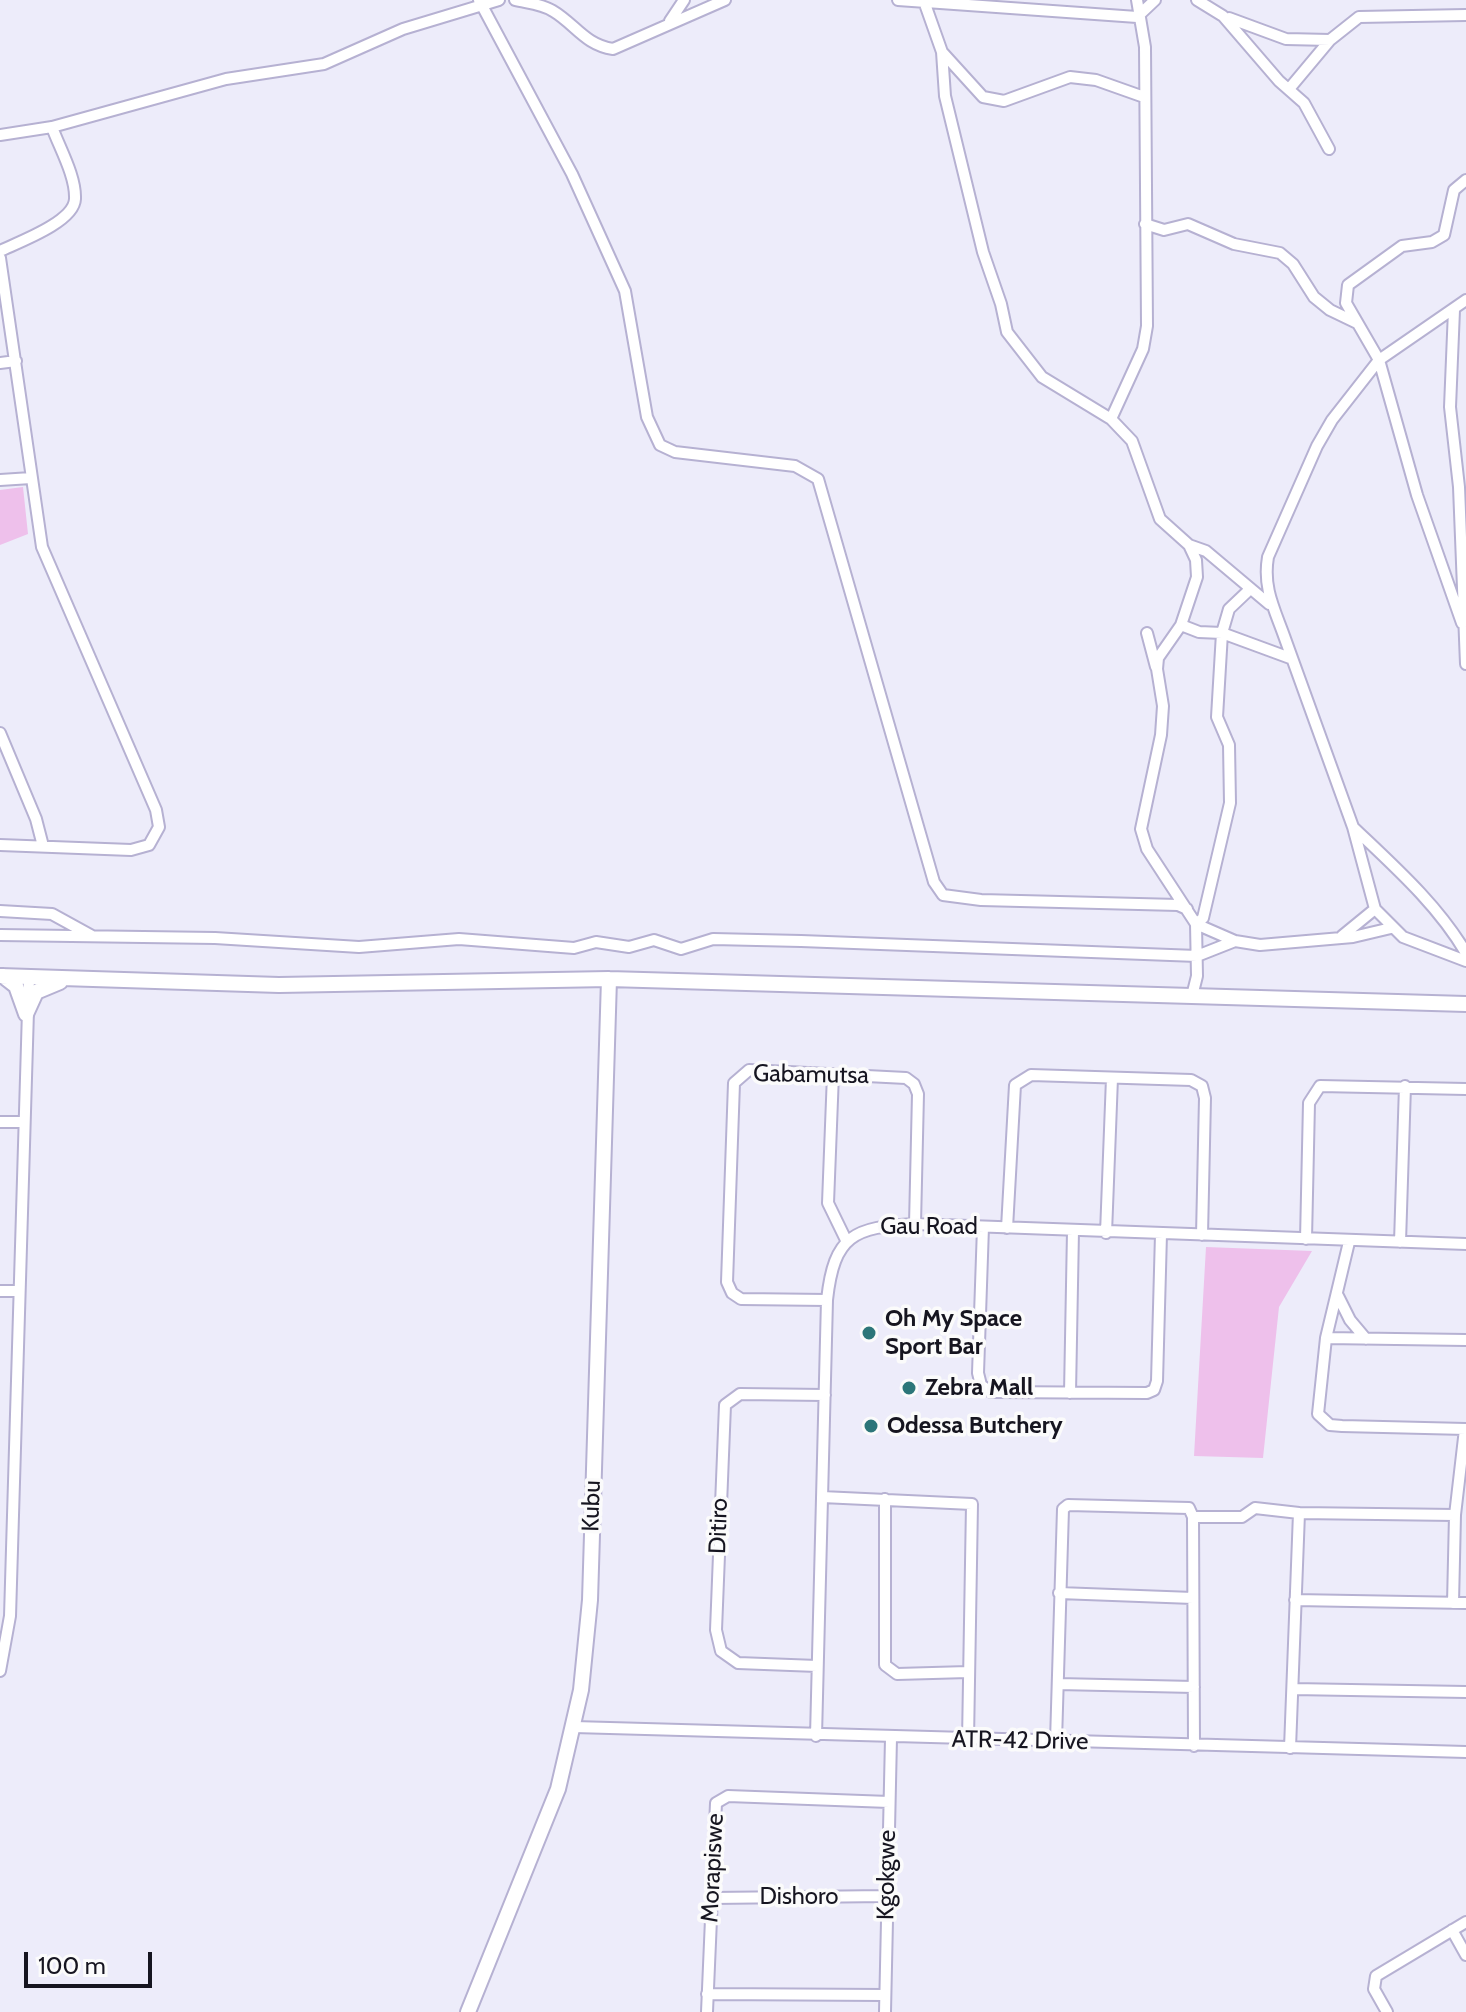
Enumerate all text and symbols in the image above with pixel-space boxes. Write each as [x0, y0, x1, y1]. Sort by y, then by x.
street label: Gabamutsa [753, 1060, 869, 1090]
street label: Gau Road [880, 1213, 978, 1241]
place label: Oh My Space Sport Bar [885, 1305, 1022, 1361]
marker: Oh My Space Sport Bar [860, 1324, 878, 1342]
place label: Zebra Mall [925, 1374, 1033, 1402]
marker: Zebra Mall [900, 1379, 918, 1397]
place label: Odessa Butchery [887, 1412, 1063, 1440]
marker: Odessa Butchery [862, 1417, 880, 1435]
street label: Kubu [577, 1480, 607, 1532]
street label: Ditiro [704, 1498, 734, 1554]
street label: ATR-42 Drive [951, 1725, 1089, 1757]
street label: Morapiswe [696, 1813, 730, 1923]
street label: Kgokgwe [872, 1830, 902, 1920]
street label: Dishoro [760, 1883, 838, 1911]
scale bar [28, 1936, 156, 1986]
text: 100 m [38, 1951, 106, 1980]

